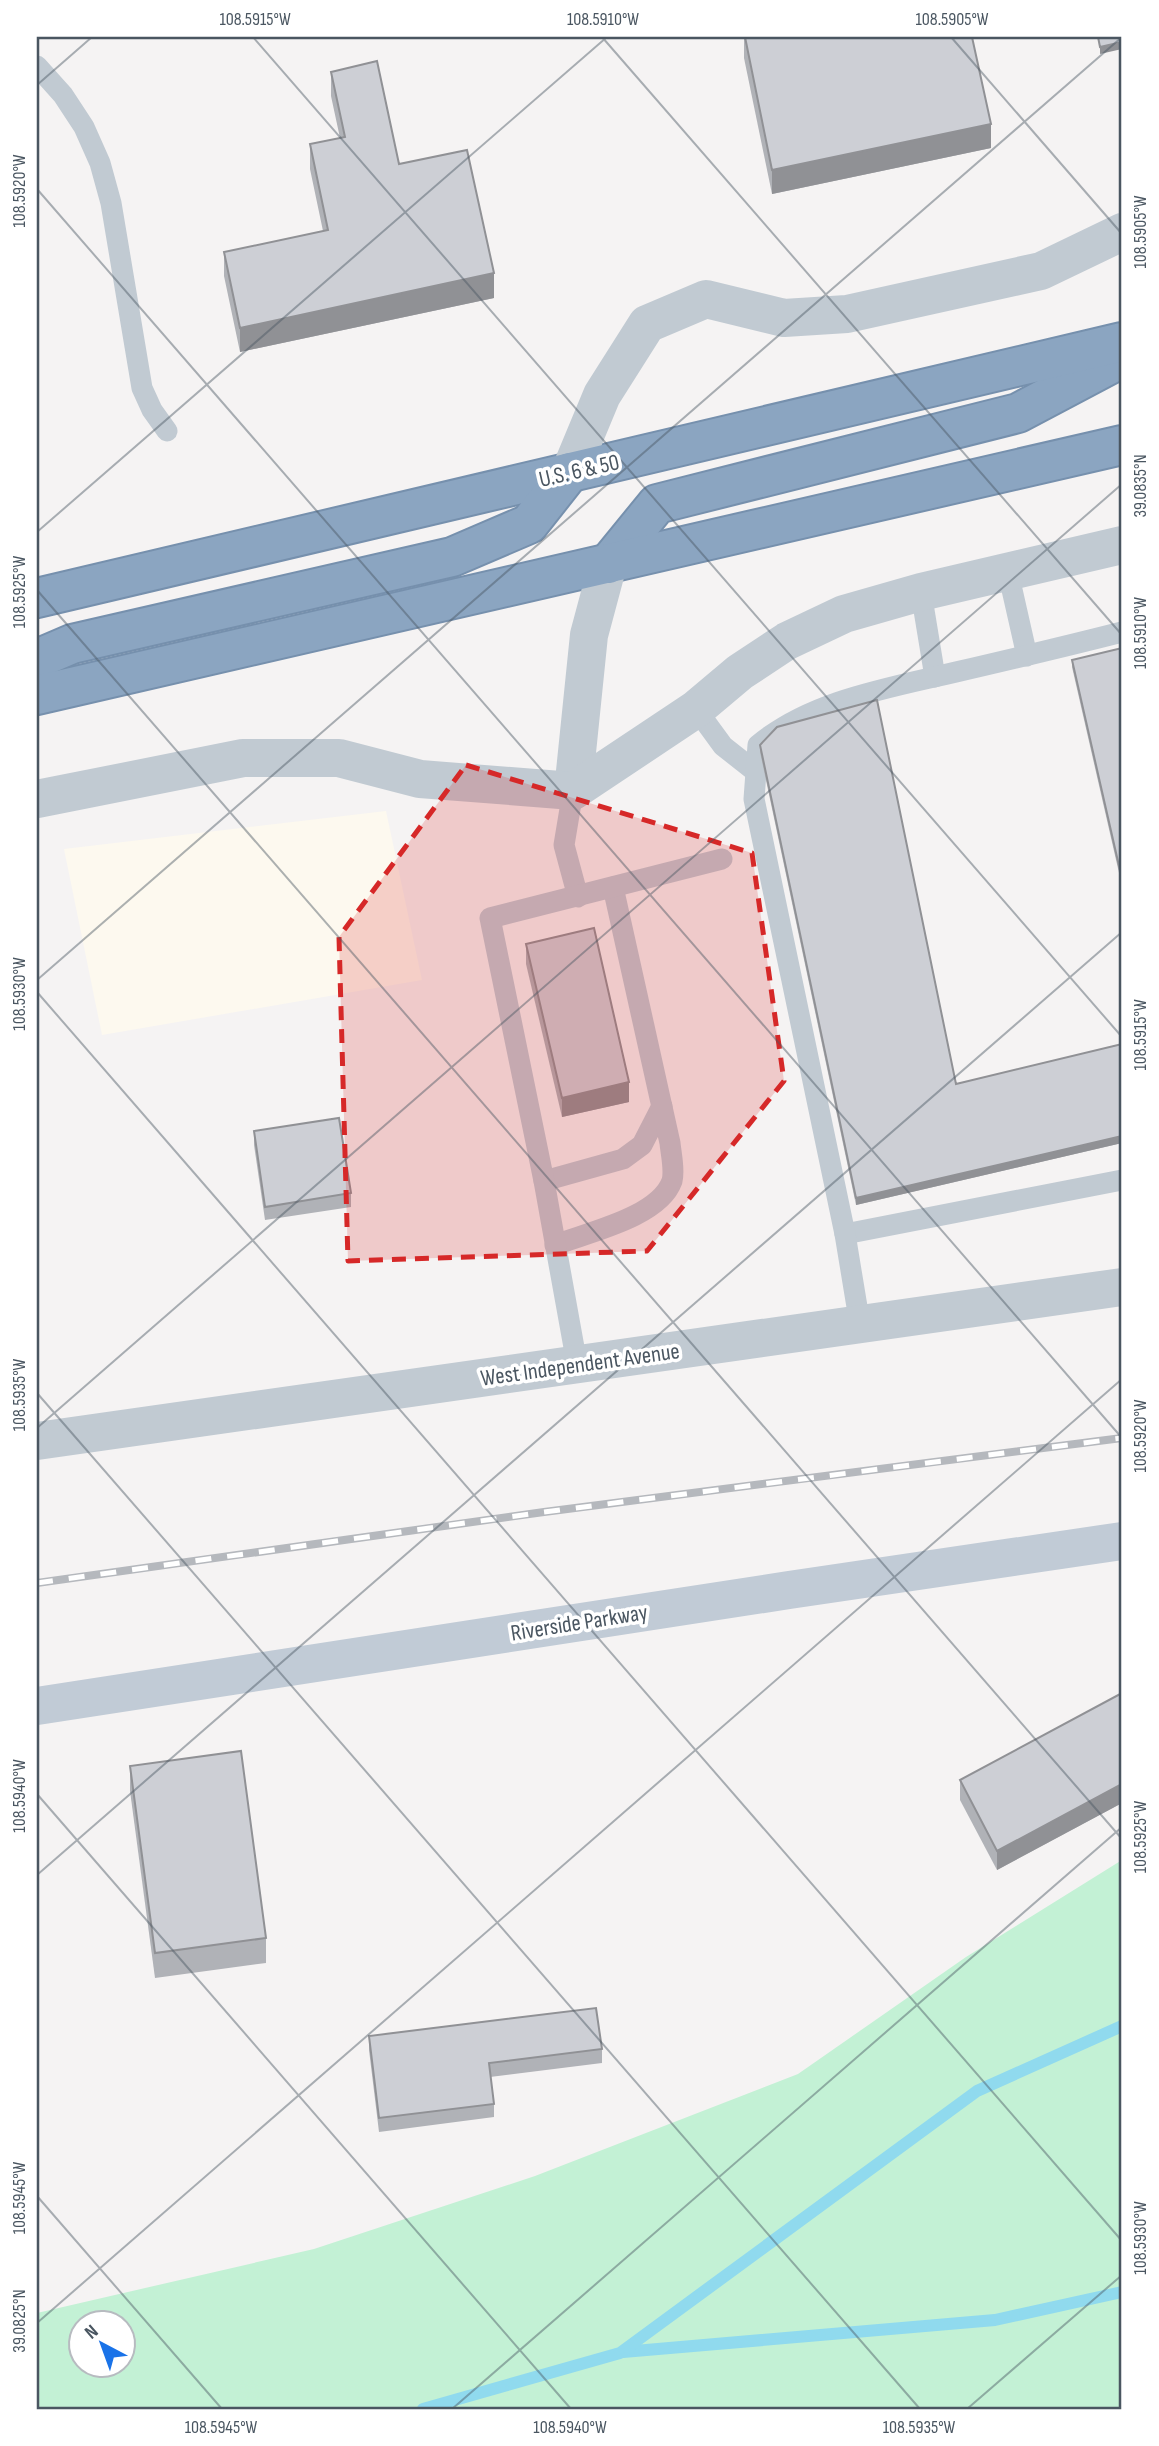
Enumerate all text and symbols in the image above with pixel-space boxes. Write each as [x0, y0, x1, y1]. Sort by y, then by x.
text: 108.5915°W [219, 9, 291, 30]
text: 108.5910°W [567, 9, 639, 30]
text: 108.5905°W [916, 9, 989, 30]
text: 108.5920°W [9, 154, 30, 228]
text: 108.5905°W [1130, 195, 1151, 268]
street label: U.S. 6 & 50 [536, 448, 622, 494]
text: 39.0835°N [1130, 454, 1151, 518]
text: 108.5925°W [9, 556, 30, 628]
text: 108.5910°W [1130, 597, 1151, 669]
text: 108.5930°W [9, 957, 30, 1031]
text: 108.5915°W [1130, 999, 1151, 1071]
street label: West Independent Avenue [479, 1337, 681, 1393]
text: 108.5935°W [9, 1358, 30, 1431]
text: 108.5920°W [1130, 1399, 1151, 1473]
street label: Riverside Parkway [509, 1598, 650, 1648]
text: 108.5940°W [9, 1759, 30, 1833]
text: 108.5925°W [1130, 1801, 1151, 1873]
text: 108.5945°W [9, 2161, 30, 2234]
text: 108.5930°W [1130, 2201, 1151, 2275]
text: 39.0825°N [9, 2289, 30, 2353]
north arrow [66, 2310, 136, 2380]
text: N [80, 2320, 103, 2344]
text: 108.5945°W [185, 2417, 258, 2438]
text: 108.5940°W [533, 2417, 607, 2438]
text: 108.5935°W [883, 2417, 956, 2438]

